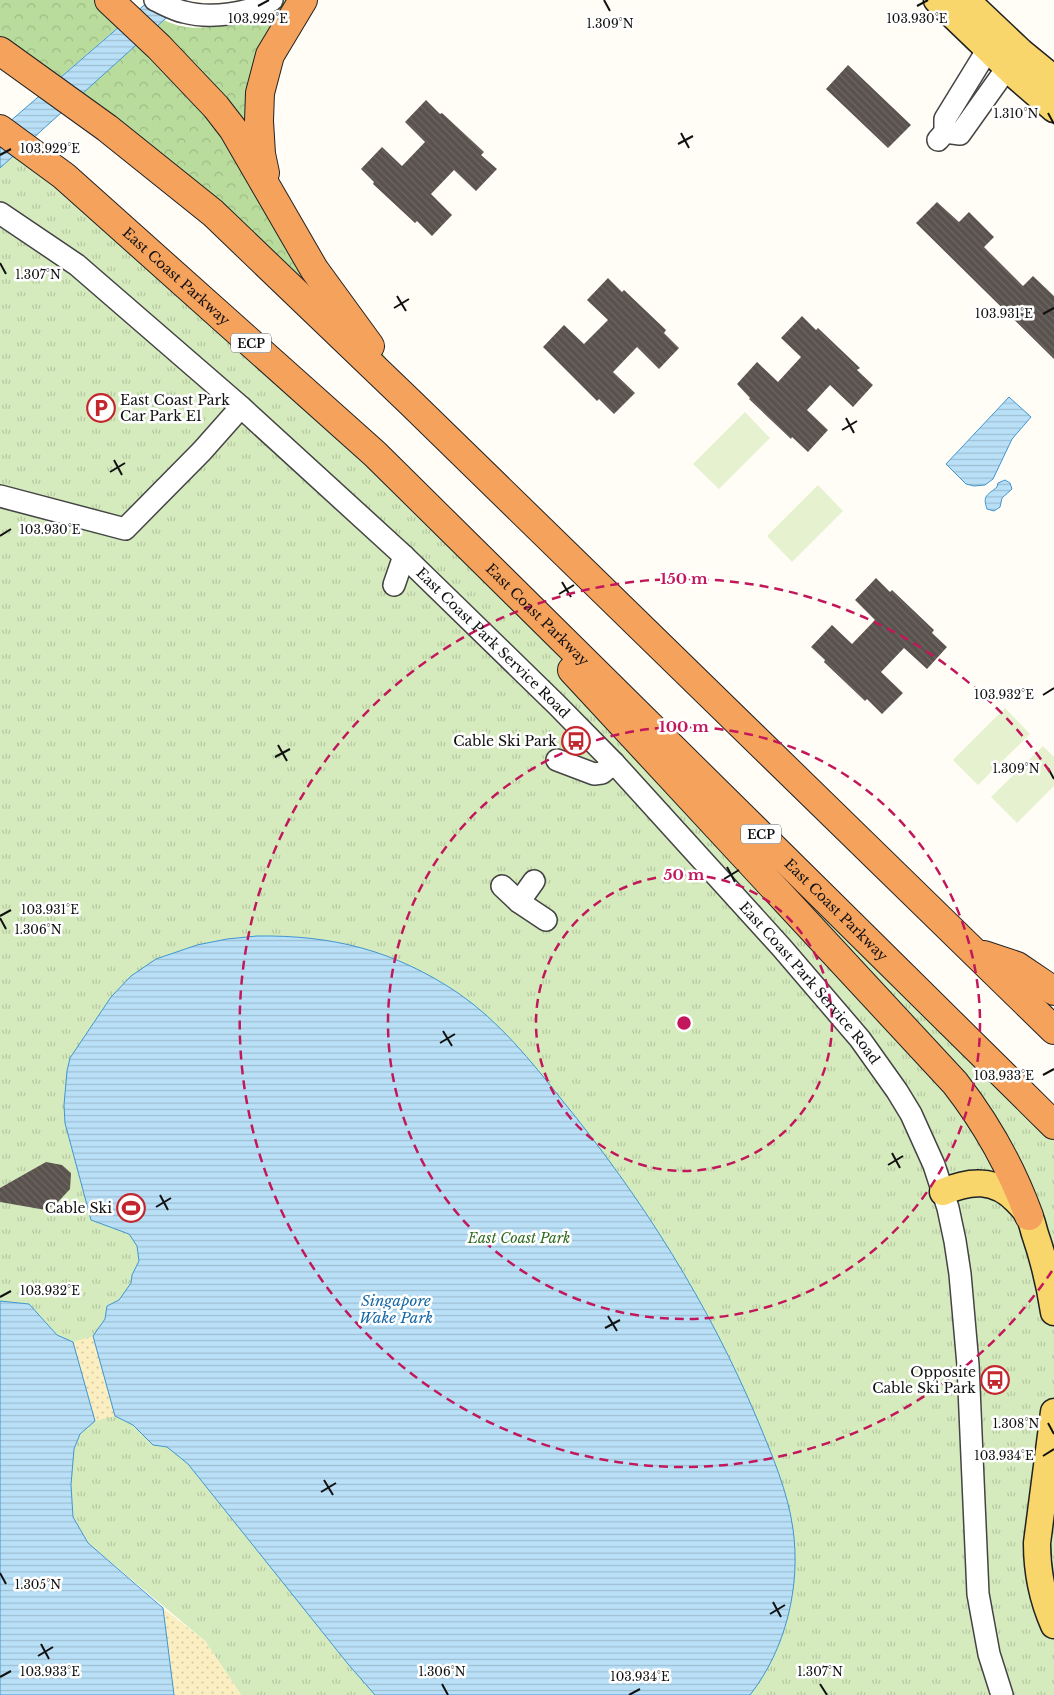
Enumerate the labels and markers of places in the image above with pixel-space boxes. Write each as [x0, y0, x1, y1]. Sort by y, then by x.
place label: East Coast Park Car Park E1 [120, 391, 230, 425]
parking icon: East Coast Park Car Park E1 [86, 393, 116, 423]
bus stop icon: Cable Ski Park [561, 726, 591, 756]
place label: Cable Ski Park [453, 732, 557, 750]
centre of rings [675, 1014, 693, 1032]
sports icon: Cable Ski [116, 1193, 146, 1223]
place label: Cable Ski [45, 1199, 112, 1217]
place label: Opposite Cable Ski Park [872, 1363, 976, 1397]
bus stop icon: Opposite Cable Ski Park [980, 1365, 1010, 1395]

